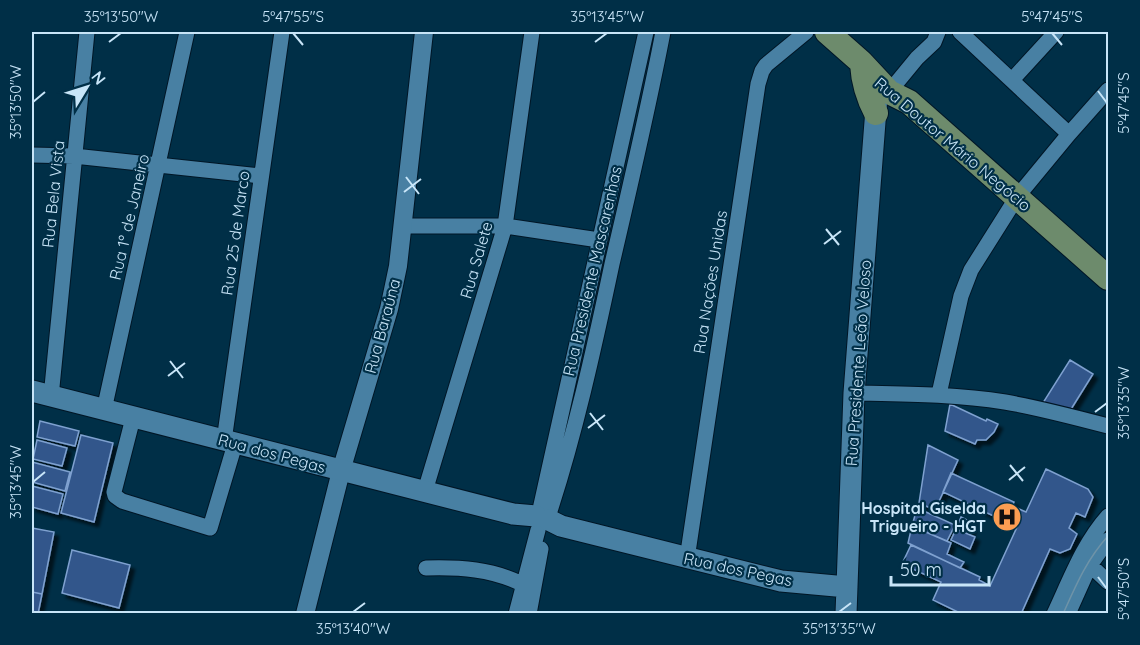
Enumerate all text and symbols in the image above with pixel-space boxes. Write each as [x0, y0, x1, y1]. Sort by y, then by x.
text: 35°13'50"W [84, 7, 159, 26]
text: 5°47'55"S [262, 7, 324, 26]
text: 35°13'45"W [570, 7, 644, 26]
text: 5°47'45"S [1021, 7, 1083, 26]
north arrow [57, 57, 117, 117]
text: 35°13'50"W [6, 64, 25, 139]
text: N [87, 67, 110, 89]
text: 5°47'45"S [1114, 72, 1133, 134]
street label: Rua Doutor Mário Negócio [871, 73, 1035, 215]
street label: Rua Bela Vista [37, 139, 69, 249]
street label: Rua 1º de Janeiro [105, 152, 153, 282]
street label: Rua Presidente Mascarenhas [558, 164, 626, 378]
street label: Rua 25 de Marco [216, 169, 254, 297]
street label: Rua Nações Unidas [689, 209, 731, 355]
street label: Rua Salete [455, 219, 497, 301]
street label: Rua Presidente Leão Veloso [841, 259, 875, 467]
street label: Rua Baraúna [360, 276, 404, 376]
text: 35°13'35"W [1114, 366, 1133, 440]
street label: Rua dos Pegas [216, 429, 328, 477]
text: 35°13'45"W [6, 445, 25, 519]
place label: Hospital Giselda Trigueiro - HGT [861, 498, 986, 536]
hospital icon: Hospital Giselda Trigueiro - HGT [991, 501, 1023, 533]
street label: Rua dos Pegas [682, 548, 794, 590]
scale bar [891, 549, 988, 587]
text: 50 m [900, 558, 942, 581]
text: 5°47'50"S [1114, 558, 1133, 620]
text: 35°13'40"W [316, 619, 391, 638]
text: 35°13'35"W [802, 619, 876, 638]

